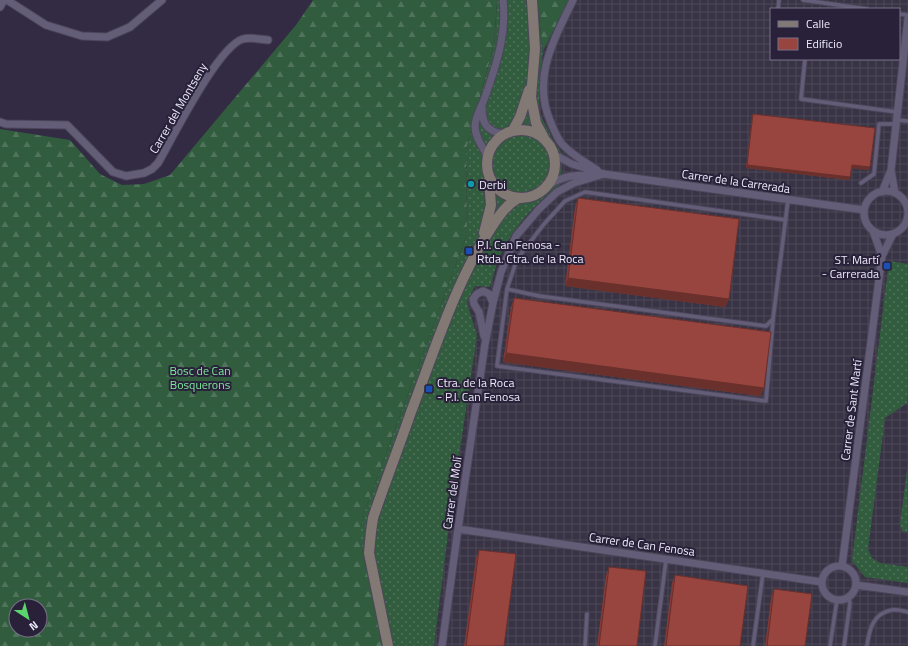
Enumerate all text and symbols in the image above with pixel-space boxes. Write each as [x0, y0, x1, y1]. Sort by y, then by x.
legend [770, 8, 900, 60]
text: Calle [806, 14, 830, 33]
text: Edificio [806, 34, 842, 53]
street label: Carrer del Montseny [144, 59, 212, 157]
street label: Carrer de la Carrerada [681, 164, 791, 198]
place label: Derbi [479, 175, 506, 194]
marker: Derbi [466, 179, 476, 189]
place label: P.I. Can Fenosa - Rtda. Ctra. de la Roca [477, 235, 584, 268]
marker: P.I. Can Fenosa - Rtda. Ctra. de la Roca [464, 246, 474, 256]
place label: ST. Martí - Carrerada [822, 250, 880, 283]
marker: ST. Martí - Carrerada [882, 261, 892, 271]
street label: Carrer de Sant Martí [835, 357, 867, 462]
park label: Bosc de Can Bosquerons [169, 361, 231, 394]
place label: Ctra. de la Roca - P.I. Can Fenosa [437, 373, 520, 406]
marker: Ctra. de la Roca - P.I. Can Fenosa [424, 384, 434, 394]
street label: Carrer del Molí [438, 454, 467, 531]
street label: Carrer de Can Fenosa [588, 527, 696, 561]
north arrow [8, 598, 48, 638]
text: N [26, 617, 42, 635]

